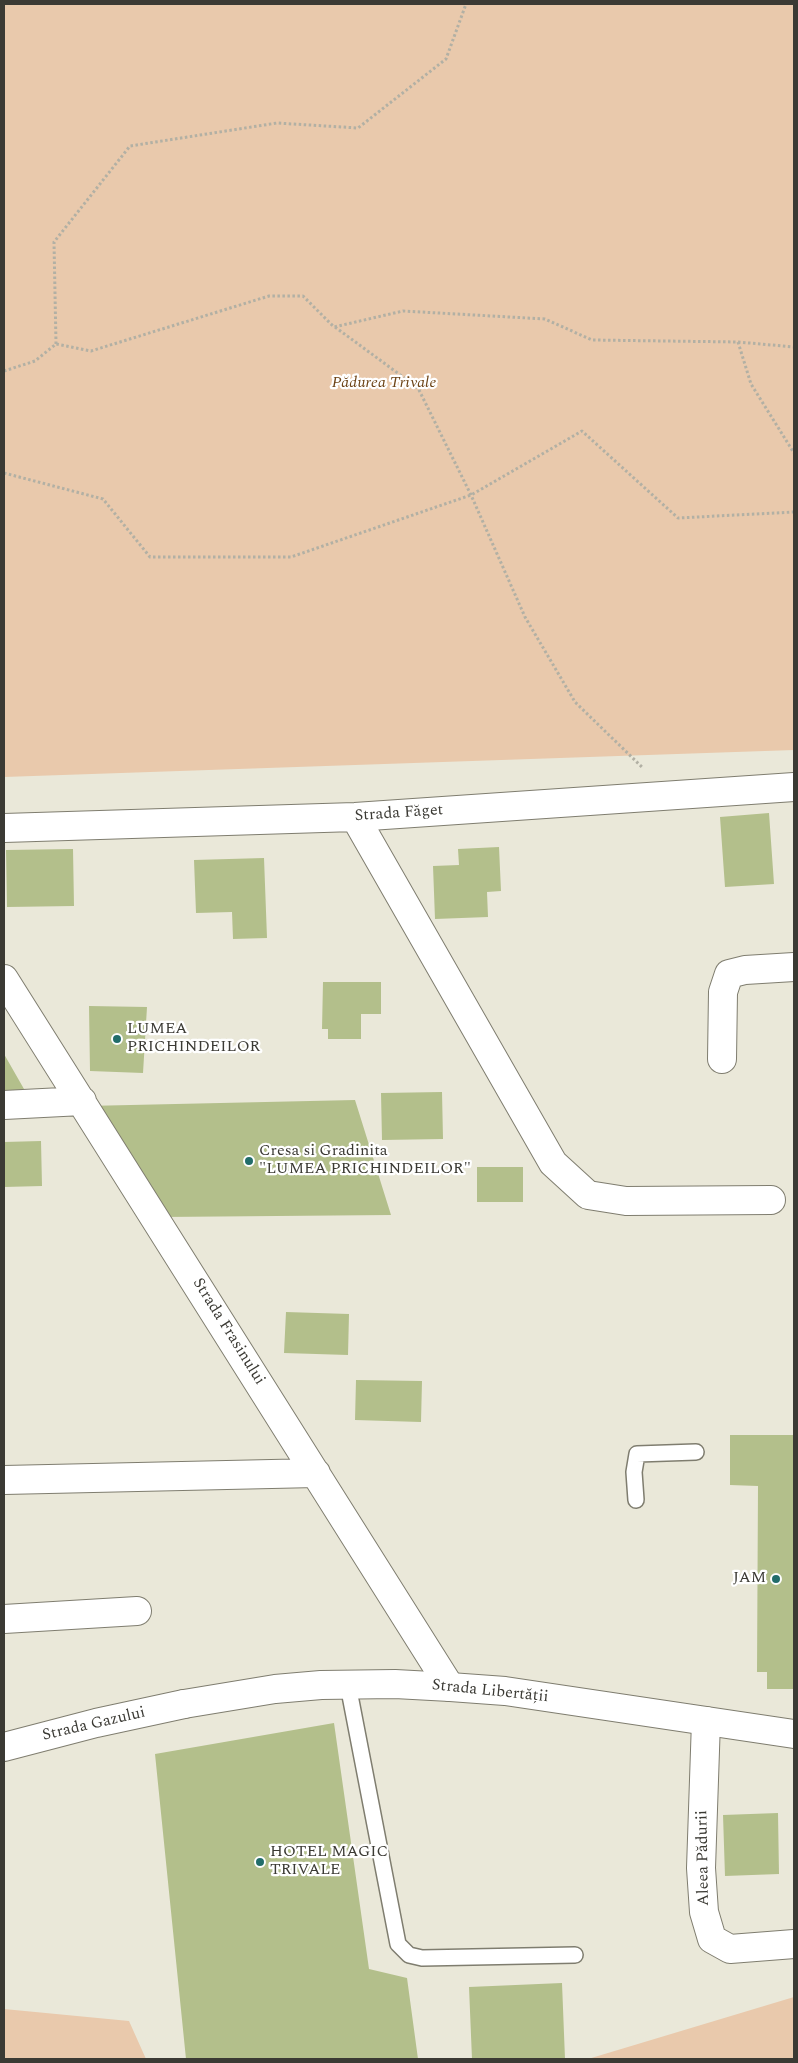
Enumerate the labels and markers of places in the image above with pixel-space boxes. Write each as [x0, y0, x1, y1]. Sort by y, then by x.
place label: LUMEA PRICHINDEILOR [127, 1020, 260, 1058]
marker: LUMEA PRICHINDEILOR [111, 1033, 123, 1045]
place label: Cresa si Gradinita "LUMEA PRICHINDEILOR" [259, 1142, 471, 1180]
marker: Cresa si Gradinita "LUMEA PRICHINDEILOR" [243, 1155, 255, 1167]
place label: JAM [733, 1569, 766, 1589]
marker: JAM [770, 1573, 782, 1585]
place label: HOTEL MAGIC TRIVALE [270, 1843, 388, 1881]
marker: HOTEL MAGIC TRIVALE [254, 1856, 266, 1868]

